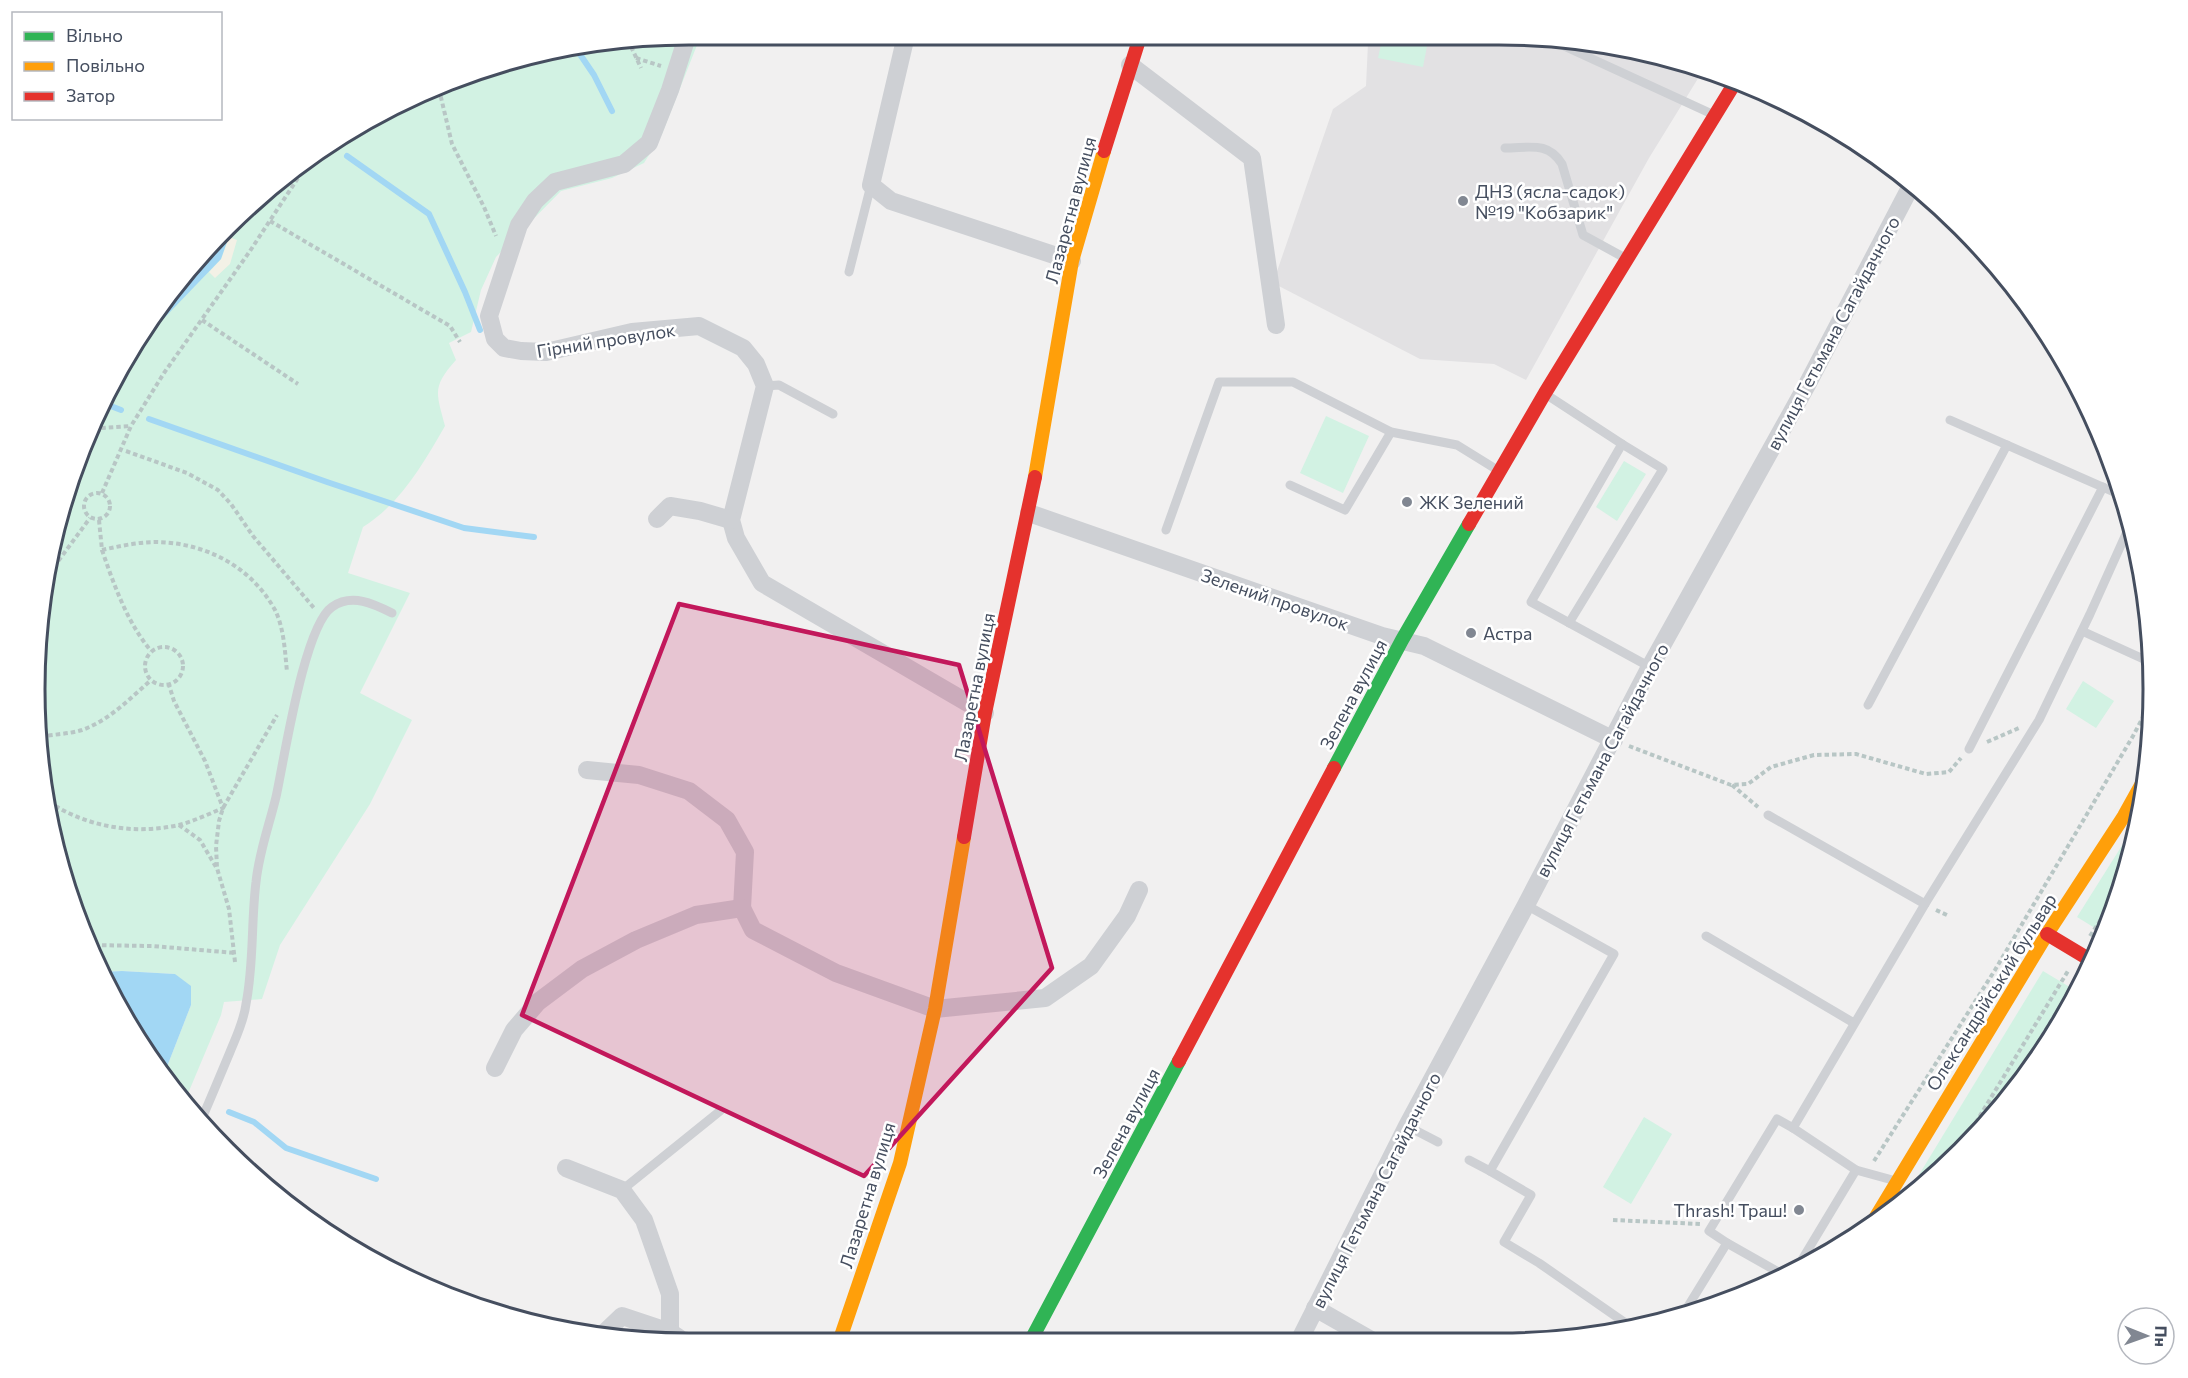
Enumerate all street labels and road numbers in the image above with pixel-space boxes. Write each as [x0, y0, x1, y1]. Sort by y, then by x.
street label: Лазаретна вулиця [1040, 134, 1100, 286]
street label: вулиця Гетьмана Сагайдачного [1762, 212, 1904, 454]
street label: Гірний провулок [535, 318, 677, 362]
street label: Зелений провулок [1198, 563, 1352, 635]
street label: Лазаретна вулиця [949, 611, 999, 763]
street label: Зелена вулиця [1315, 635, 1391, 753]
street label: вулиця Гетьмана Сагайдачного [1531, 639, 1673, 881]
street label: Олександрійський бульвар [1921, 889, 2061, 1095]
street label: Зелена вулиця [1088, 1064, 1164, 1182]
street label: вулиця Гетьмана Сагайдачного [1307, 1068, 1445, 1312]
street label: Лазаретна вулиця [834, 1119, 900, 1271]

